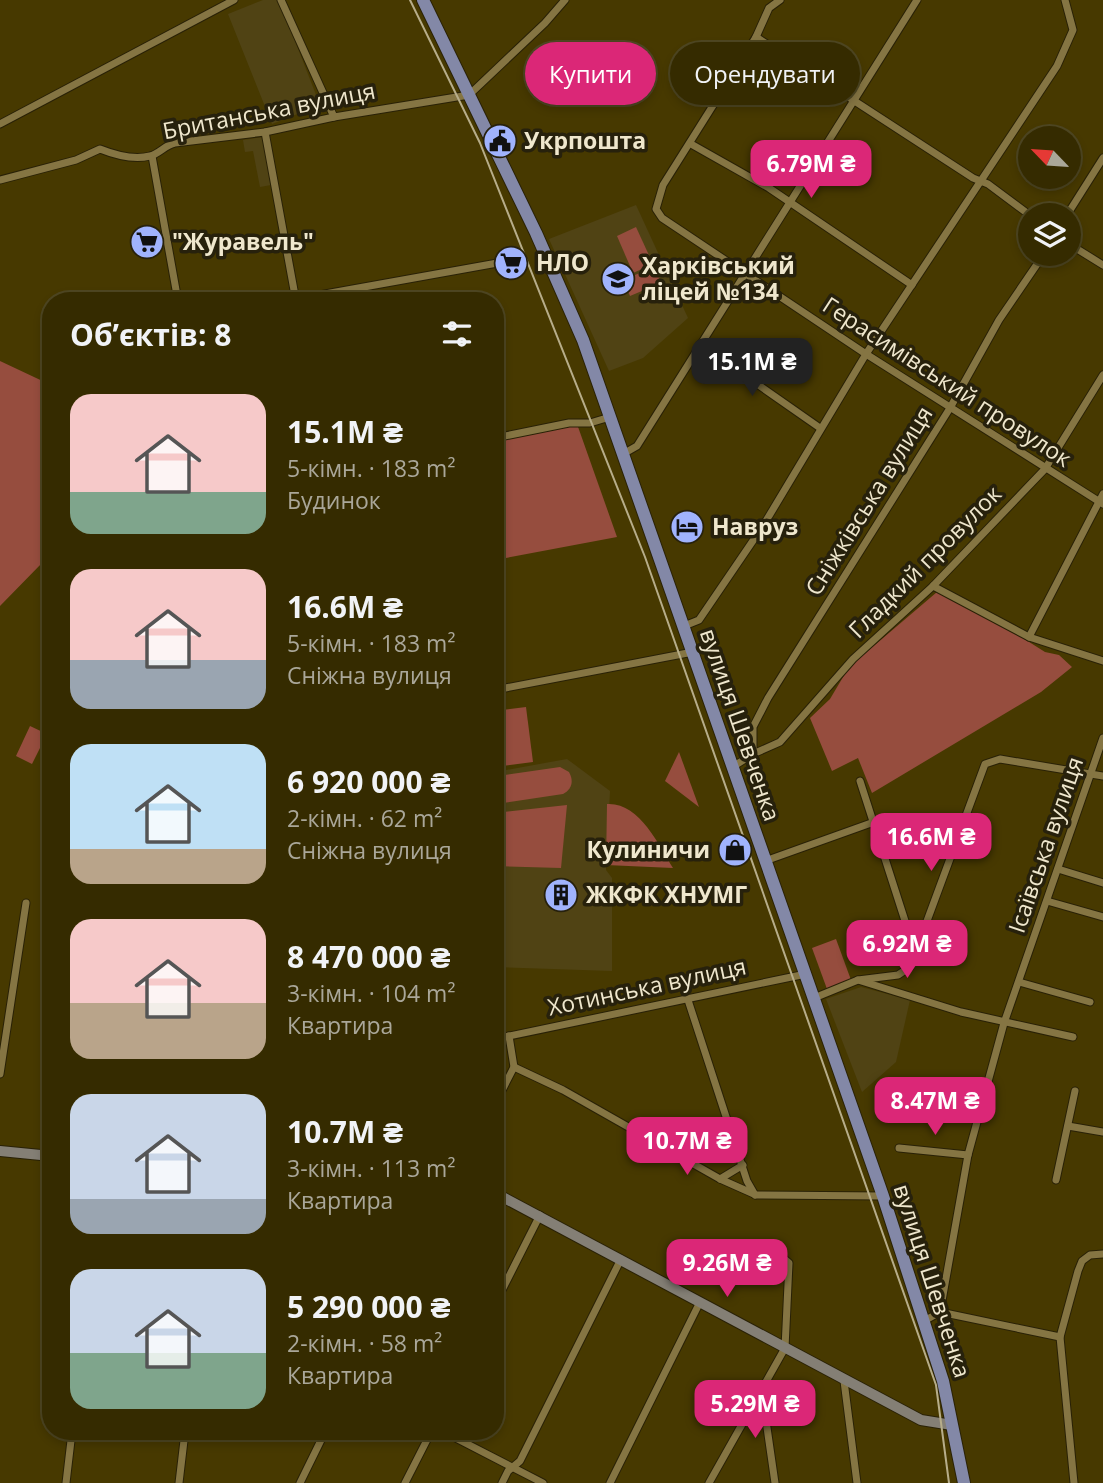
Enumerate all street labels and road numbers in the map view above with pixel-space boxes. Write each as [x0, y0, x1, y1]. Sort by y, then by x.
street label: Британська вулиця [160, 74, 378, 146]
street label: Герасимівський провулок [817, 289, 1078, 474]
street label: Сніжківська вулиця [797, 400, 939, 601]
street label: Гладкий провулок [841, 478, 1008, 645]
street label: вулиця Шевченка [693, 624, 789, 825]
street label: Ісаївська вулиця [1000, 752, 1090, 937]
street label: Хотинська вулиця [545, 949, 749, 1023]
street label: вулиця Шевченка [887, 1180, 979, 1381]

